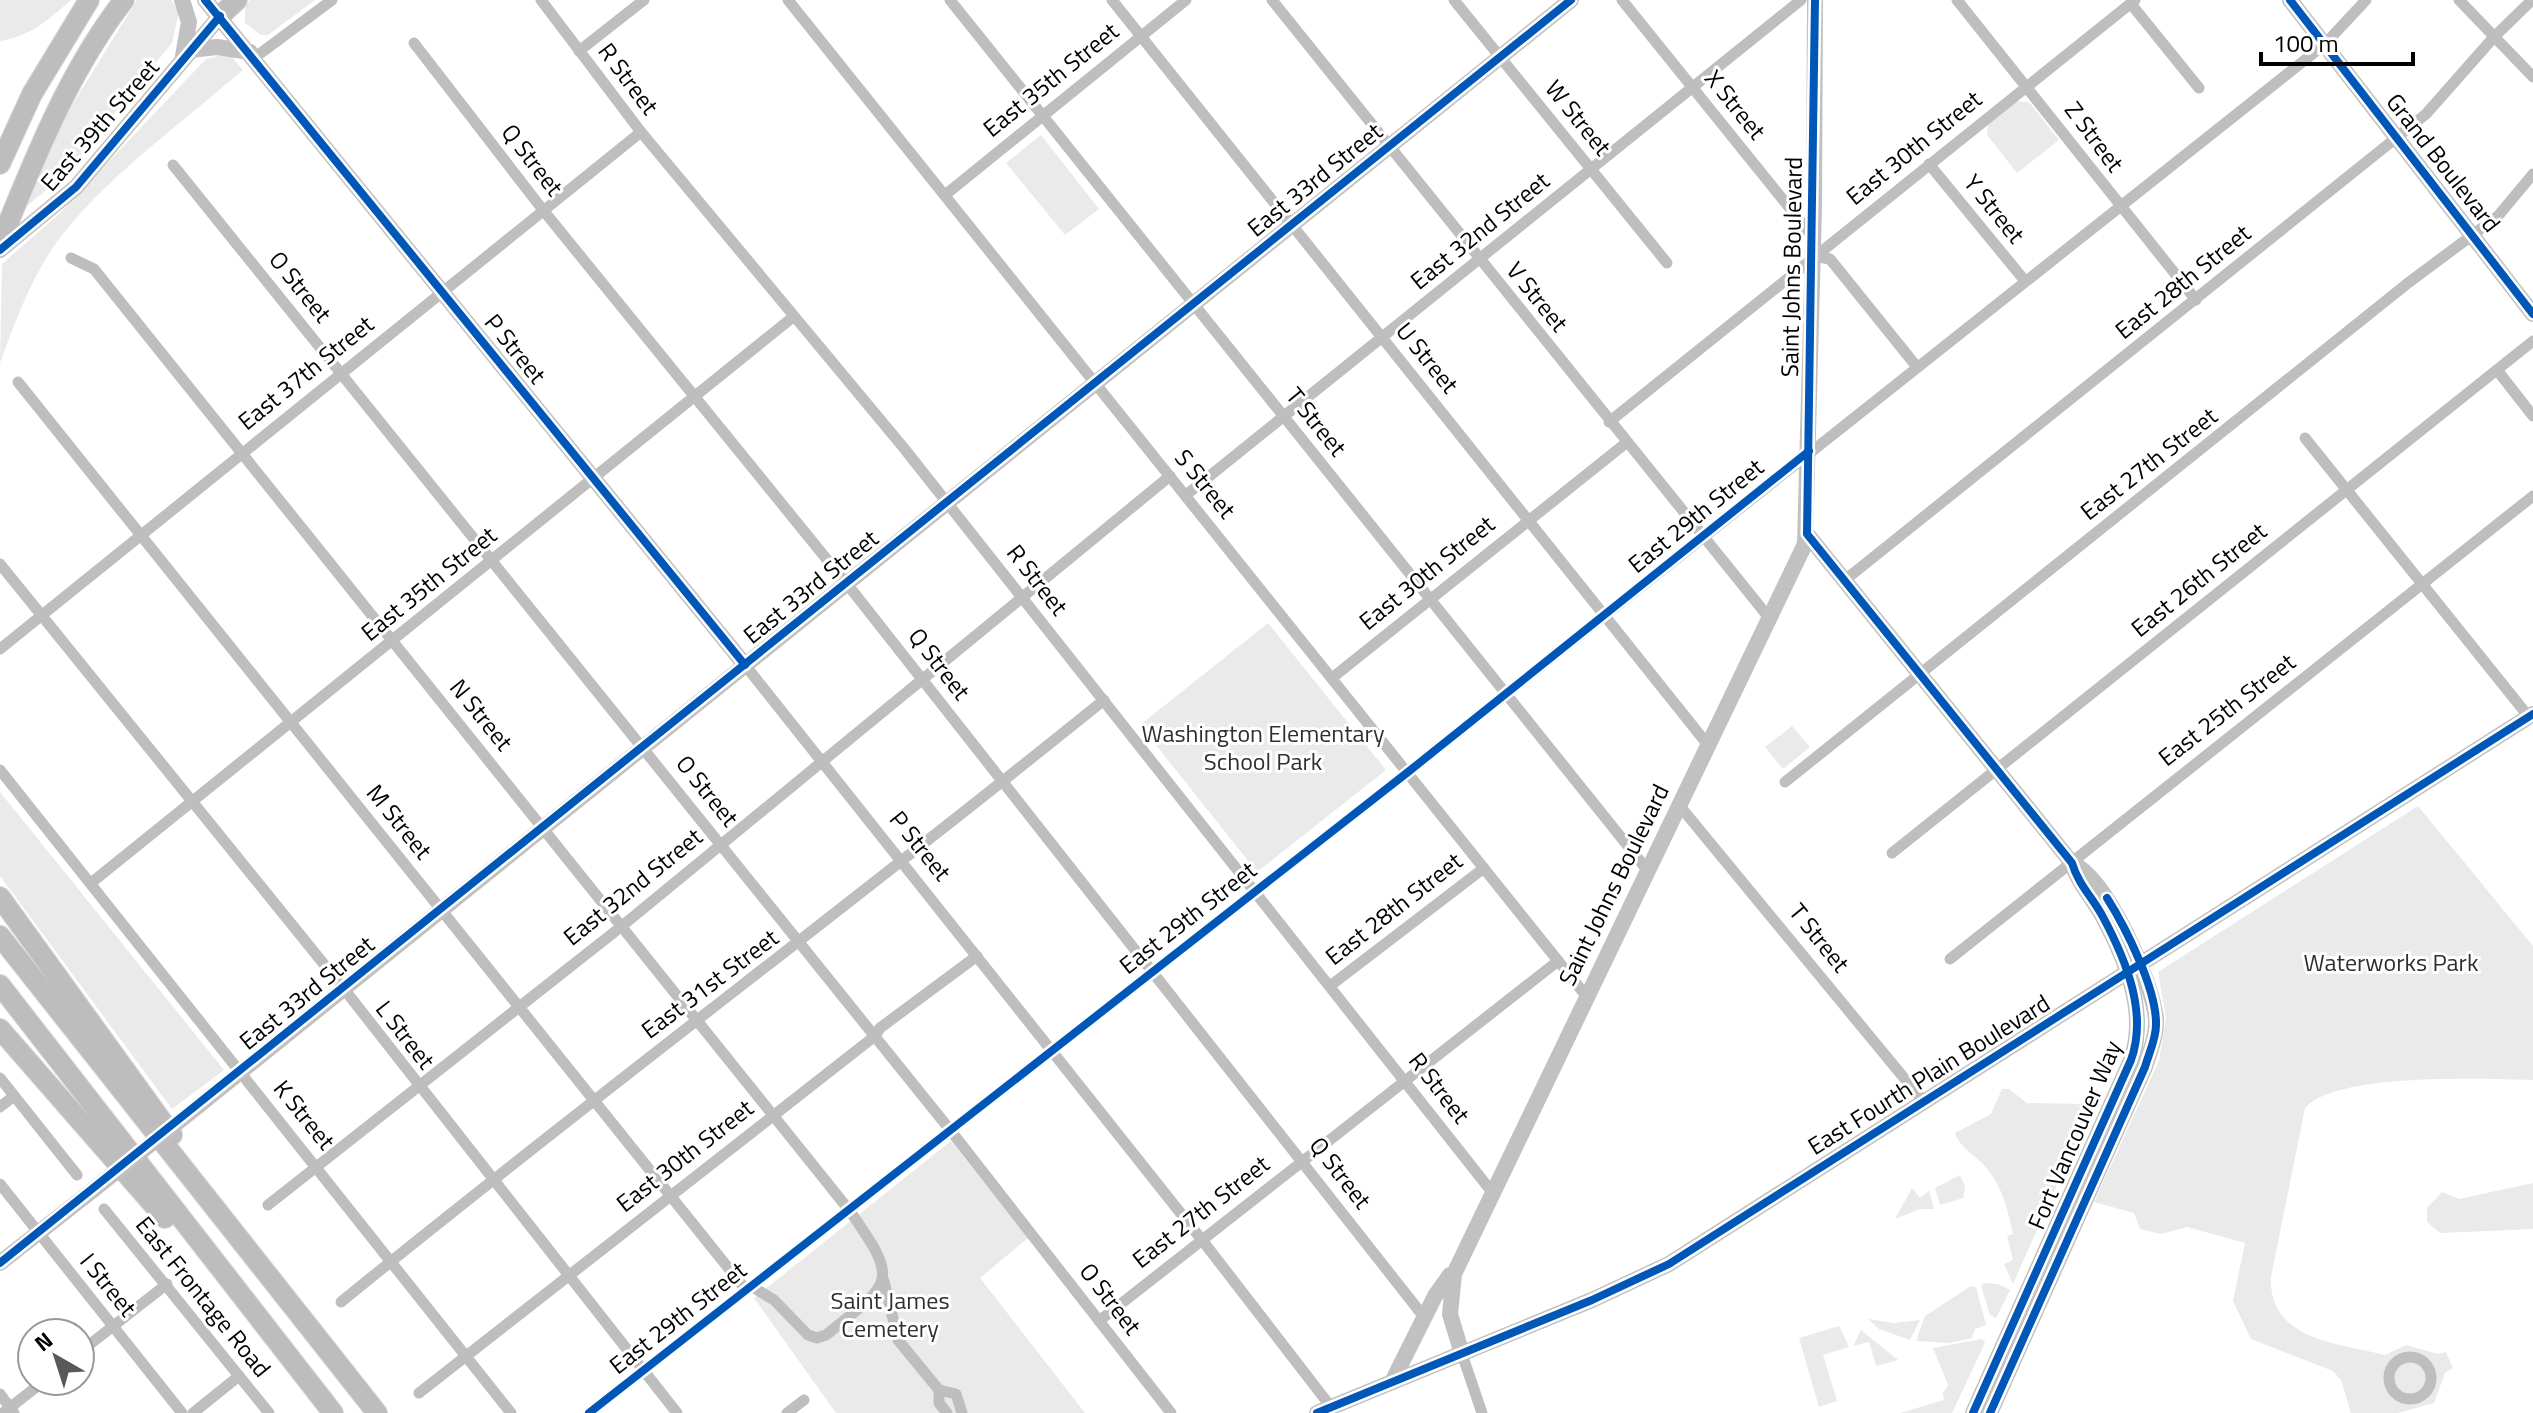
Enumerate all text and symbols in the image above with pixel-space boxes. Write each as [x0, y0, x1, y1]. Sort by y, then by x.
street label: East 35th Street [975, 13, 1126, 145]
scale bar [2261, 16, 2413, 66]
text: 100 m [2273, 25, 2339, 61]
street label: R Street [590, 35, 668, 122]
street label: East 39th Street [31, 50, 167, 199]
street label: X Street [1696, 62, 1775, 147]
street label: W Street [1537, 72, 1621, 163]
street label: East 30th Street [1838, 81, 1989, 213]
street label: Grand Boulevard [2378, 85, 2510, 240]
street label: Z Street [2056, 94, 2134, 180]
street label: East 33rd Street [1239, 113, 1390, 245]
street label: Q Street [493, 116, 573, 204]
street label: Saint Johns Boulevard [1771, 157, 1811, 377]
street label: East 32nd Street [1402, 162, 1557, 298]
street label: Y Street [1956, 166, 2034, 251]
street label: East 28th Street [2107, 215, 2258, 347]
street label: O Street [261, 243, 341, 330]
street label: V Street [1498, 254, 1578, 340]
street label: P Street [476, 305, 556, 392]
street label: East 37th Street [230, 306, 381, 438]
street label: U Street [1388, 314, 1468, 401]
street label: T Street [1278, 379, 1356, 464]
street label: East 27th Street [2072, 398, 2225, 528]
street label: S Street [1167, 441, 1245, 526]
street label: East 29th Street [1620, 449, 1771, 581]
street label: East 30th Street [1351, 506, 1502, 638]
street label: East 26th Street [2123, 513, 2274, 645]
street label: East 35th Street [353, 517, 504, 649]
street label: East 33rd Street [735, 520, 886, 652]
street label: R Street [998, 536, 1078, 623]
street label: Q Street [900, 620, 980, 708]
street label: East 25th Street [2150, 644, 2303, 774]
street label: N Street [442, 671, 522, 759]
park label: Washington Elementary School Park [1142, 715, 1385, 779]
street label: O Street [668, 747, 748, 834]
street label: M Street [358, 776, 442, 867]
street label: Saint Johns Boulevard [1549, 778, 1678, 991]
street label: P Street [881, 802, 961, 889]
street label: East 32nd Street [555, 818, 710, 954]
street label: East 28th Street [1317, 843, 1470, 973]
street label: East 29th Street [1111, 852, 1264, 982]
street label: T Street [1781, 895, 1859, 980]
street label: East 31st Street [633, 919, 786, 1047]
street label: East 33rd Street [231, 926, 382, 1058]
park label: Waterworks Park [2304, 944, 2479, 980]
street label: East Fourth Plain Boulevard [1800, 985, 2057, 1164]
street label: L Street [367, 992, 445, 1077]
street label: Fort Vancouver Way [2018, 1034, 2130, 1235]
street label: R Street [1400, 1044, 1480, 1131]
street label: K Street [265, 1072, 345, 1158]
street label: East 30th Street [608, 1090, 761, 1220]
street label: Q Street [1301, 1129, 1381, 1217]
street label: East 27th Street [1124, 1146, 1277, 1276]
street label: East Frontage Road [127, 1208, 280, 1385]
street label: I Street [72, 1245, 146, 1325]
street label: East 29th Street [601, 1252, 754, 1382]
street label: O Street [1071, 1255, 1151, 1343]
park label: Saint James Cemetery [830, 1282, 950, 1346]
north arrow [16, 1317, 96, 1397]
text: N [27, 1323, 60, 1359]

